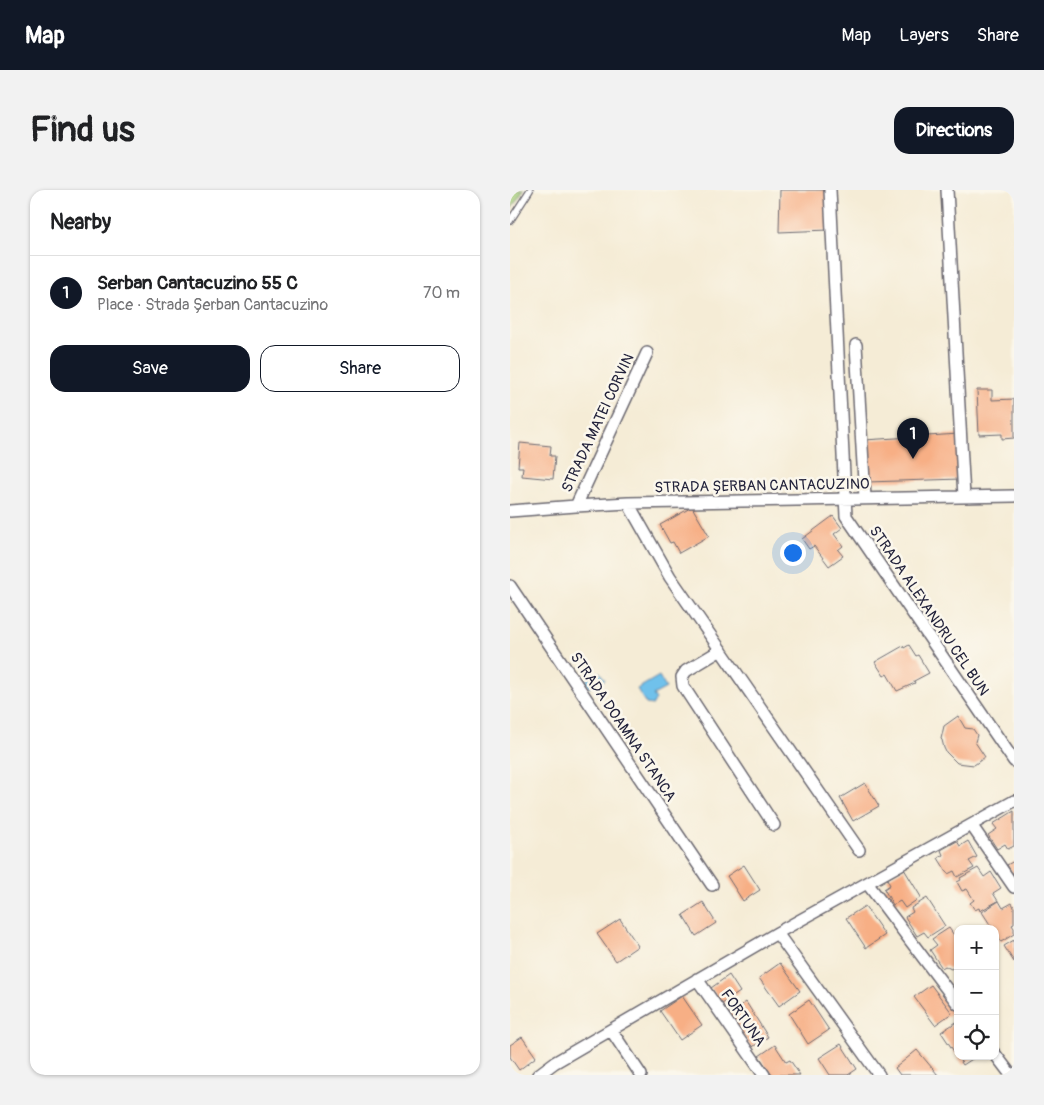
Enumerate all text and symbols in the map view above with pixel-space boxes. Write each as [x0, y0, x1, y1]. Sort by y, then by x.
text: Map [25, 21, 65, 50]
text: Map [842, 24, 871, 47]
text: Layers [899, 24, 949, 47]
text: Share [977, 24, 1019, 47]
button: Directions [894, 107, 1014, 154]
text: Find us [30, 108, 135, 152]
text: Nearby [50, 209, 111, 236]
text: Serban Cantacuzino 55 C [97, 271, 298, 295]
text: 1 [63, 283, 69, 303]
text: 70 m [423, 283, 460, 303]
text: Place · Strada Șerban Cantacuzino [97, 295, 328, 315]
button: Save [50, 345, 250, 392]
button: Share [260, 345, 460, 392]
street label: STRADA MATEI CORVIN [557, 351, 639, 495]
pin: 1 [897, 418, 929, 459]
street label: STRADA ȘERBAN CANTACUZINO [654, 475, 870, 497]
street label: STRADA ALEXANDRU CEL BUN [865, 522, 993, 700]
your location [780, 540, 806, 566]
street label: STRADA DOAMNA STANCA [566, 649, 680, 805]
map controls [954, 925, 999, 1060]
button: + [954, 925, 999, 970]
button: − [954, 970, 999, 1015]
street label: FORTUNA [716, 986, 770, 1050]
button: locate [954, 1015, 999, 1060]

